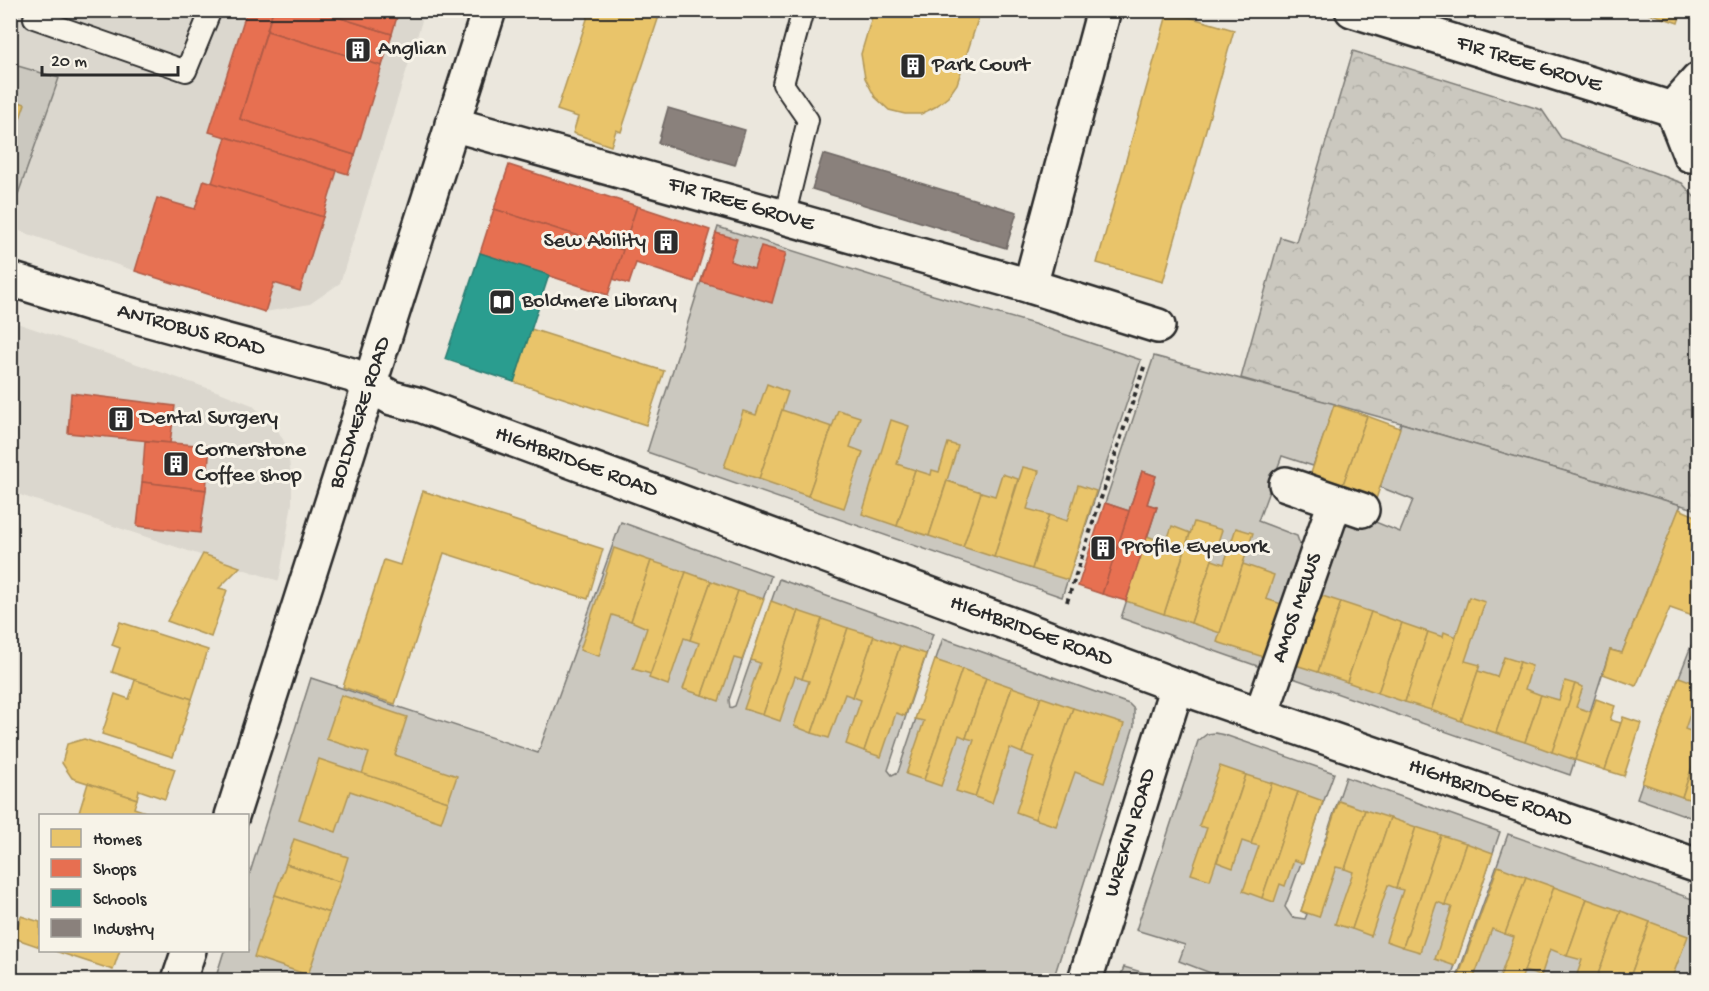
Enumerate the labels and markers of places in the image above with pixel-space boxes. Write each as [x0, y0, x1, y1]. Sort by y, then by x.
building icon: Anglian [343, 35, 373, 65]
place label: Anglian [378, 37, 447, 63]
building icon: Park Court [898, 51, 928, 81]
place label: Park Court [931, 53, 1032, 79]
building icon: Sew Ability [651, 227, 681, 257]
place label: Sew Ability [543, 229, 646, 255]
library icon: Boldmere Library [487, 287, 517, 317]
place label: Boldmere Library [521, 289, 677, 315]
building icon: Dental Surgery [106, 404, 136, 434]
place label: Dental Surgery [138, 406, 278, 432]
place label: Cornerstone Coffee shop [195, 438, 307, 489]
building icon: Cornerstone Coffee shop [161, 449, 191, 479]
building icon: Profile Eyework [1088, 533, 1118, 563]
place label: Profile Eyework [1121, 535, 1270, 561]

